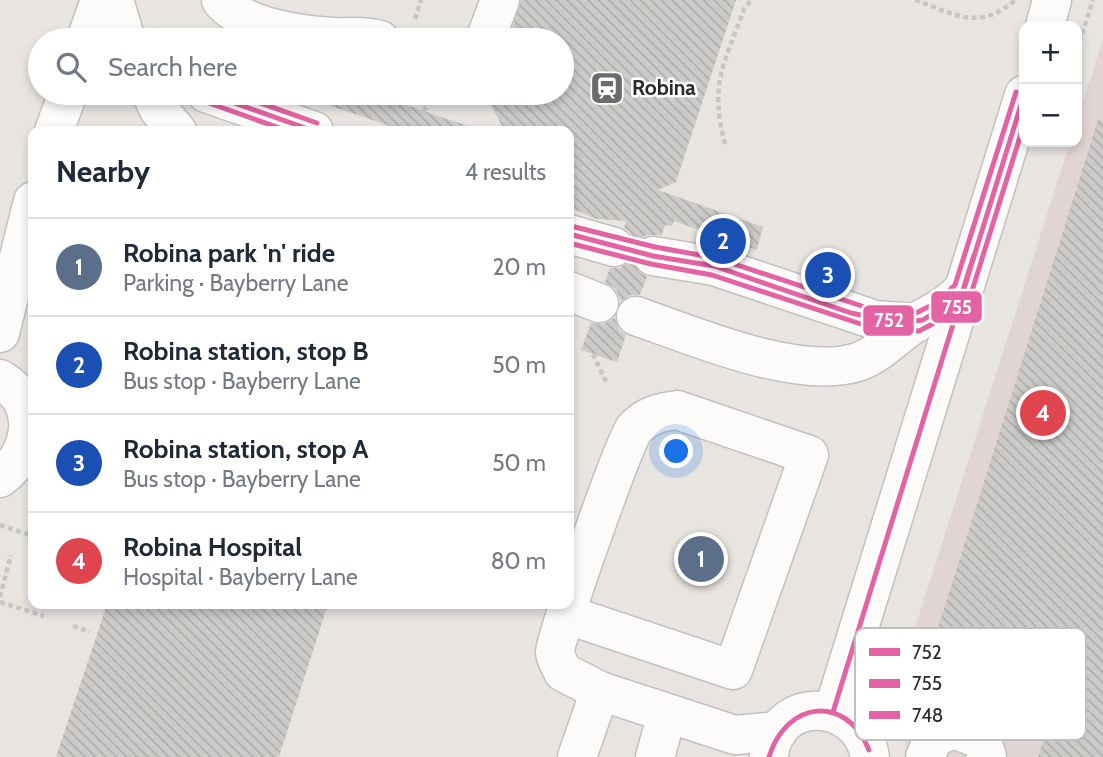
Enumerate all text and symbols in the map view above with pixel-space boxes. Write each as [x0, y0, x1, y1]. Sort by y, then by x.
map controls [1019, 21, 1082, 147]
button: + [1019, 21, 1082, 84]
search box [28, 28, 574, 105]
icon: search [52, 48, 90, 86]
text: Search here [108, 51, 237, 83]
station icon: Robina [588, 69, 626, 107]
place label: Robina [632, 75, 696, 100]
button: − [1019, 84, 1082, 147]
text: Nearby [56, 153, 150, 190]
text: 4 results [465, 158, 546, 186]
pin: 2 [700, 215, 746, 267]
text: Robina park 'n' ride [123, 237, 335, 269]
pin: 3 [805, 249, 851, 301]
text: 1 [75, 253, 83, 281]
text: 20 m [493, 253, 546, 281]
text: Parking · Bayberry Lane [123, 269, 348, 297]
line badge: 755 [930, 290, 983, 324]
text: 755 [942, 296, 972, 319]
line badge: 752 [862, 304, 915, 337]
text: 752 [874, 309, 904, 332]
text: Robina station, stop B [123, 335, 369, 367]
text: 2 [73, 351, 85, 379]
text: 50 m [492, 351, 546, 379]
text: Bus stop · Bayberry Lane [123, 367, 361, 395]
pin: 4 [1020, 387, 1066, 439]
text: Robina station, stop A [123, 433, 369, 465]
your location [659, 434, 693, 468]
text: 3 [73, 449, 85, 477]
text: 50 m [492, 449, 546, 477]
text: Bus stop · Bayberry Lane [123, 465, 361, 493]
text: Robina Hospital [123, 531, 302, 563]
pin: 1 [678, 533, 724, 585]
text: 4 [72, 547, 86, 575]
text: 80 m [491, 547, 546, 575]
text: Hospital · Bayberry Lane [123, 563, 358, 591]
legend [855, 628, 1086, 740]
text: 752 [912, 641, 942, 664]
text: 755 [912, 672, 942, 695]
text: 748 [912, 704, 943, 727]

